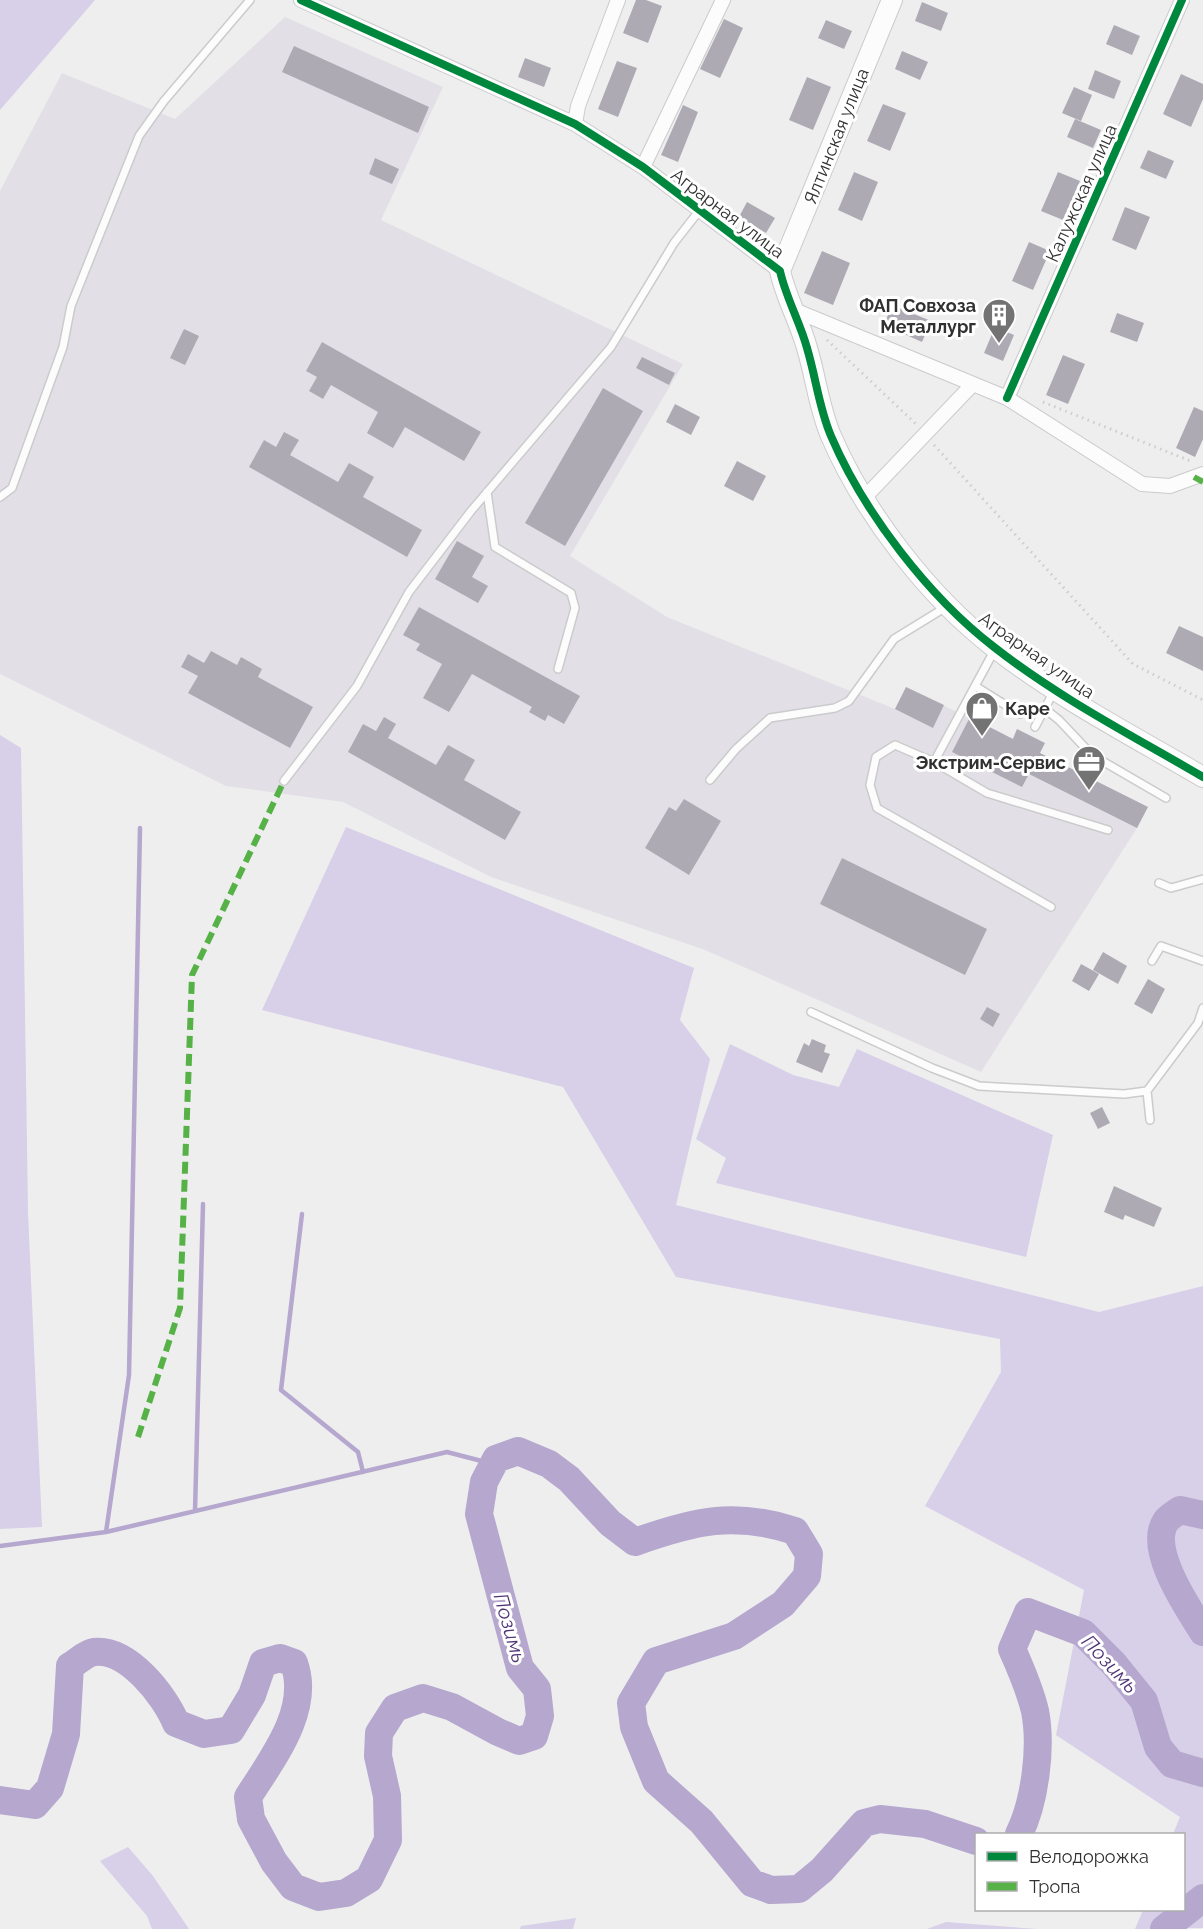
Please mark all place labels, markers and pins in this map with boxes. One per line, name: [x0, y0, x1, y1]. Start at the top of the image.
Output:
place label: ФАП Совхоза Металлург: [859, 295, 976, 337]
building icon: ФАП Совхоза Металлург: [981, 297, 1017, 344]
shop icon: Каре: [964, 690, 1000, 737]
place label: Каре: [1005, 698, 1050, 719]
office icon: Экстрим-Сервис: [1071, 744, 1107, 791]
place label: Экстрим-Сервис: [915, 752, 1066, 773]

